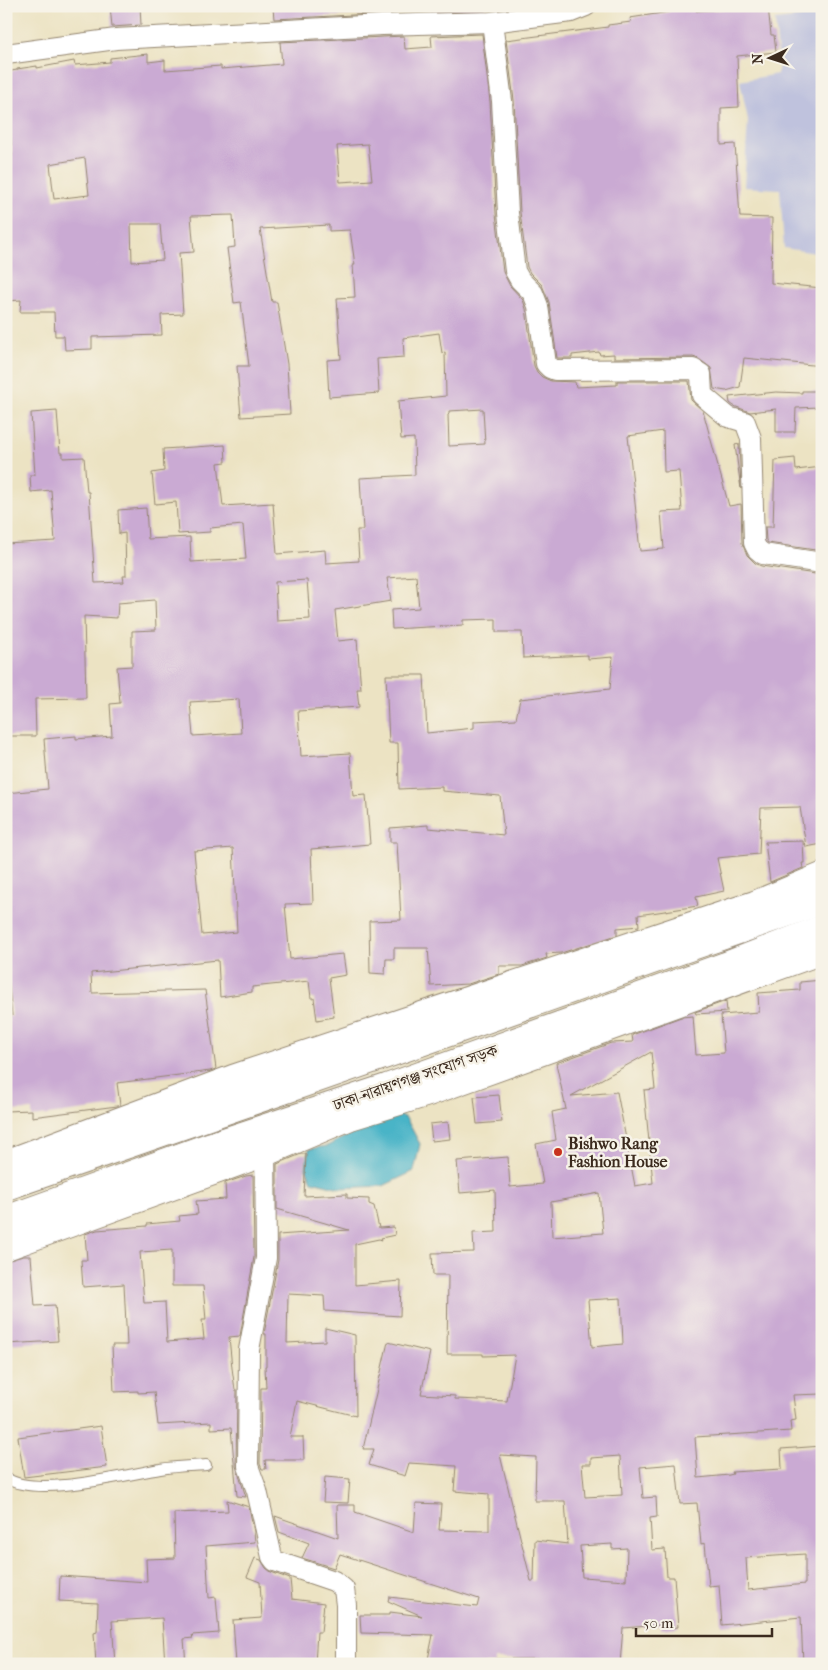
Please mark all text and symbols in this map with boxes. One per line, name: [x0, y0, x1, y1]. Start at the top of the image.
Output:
north arrow: [746, 32, 796, 82]
text: N: [749, 53, 766, 65]
street label: ঢাকা-নারায়ণগঞ্জ সংযোগ সড়ক: [330, 1040, 501, 1115]
place label: Bishwo Rang Fashion House: [567, 1134, 667, 1171]
marker: Bishwo Rang Fashion House: [552, 1146, 564, 1158]
scale bar: [636, 1605, 772, 1637]
text: 50 m: [643, 1614, 674, 1632]

